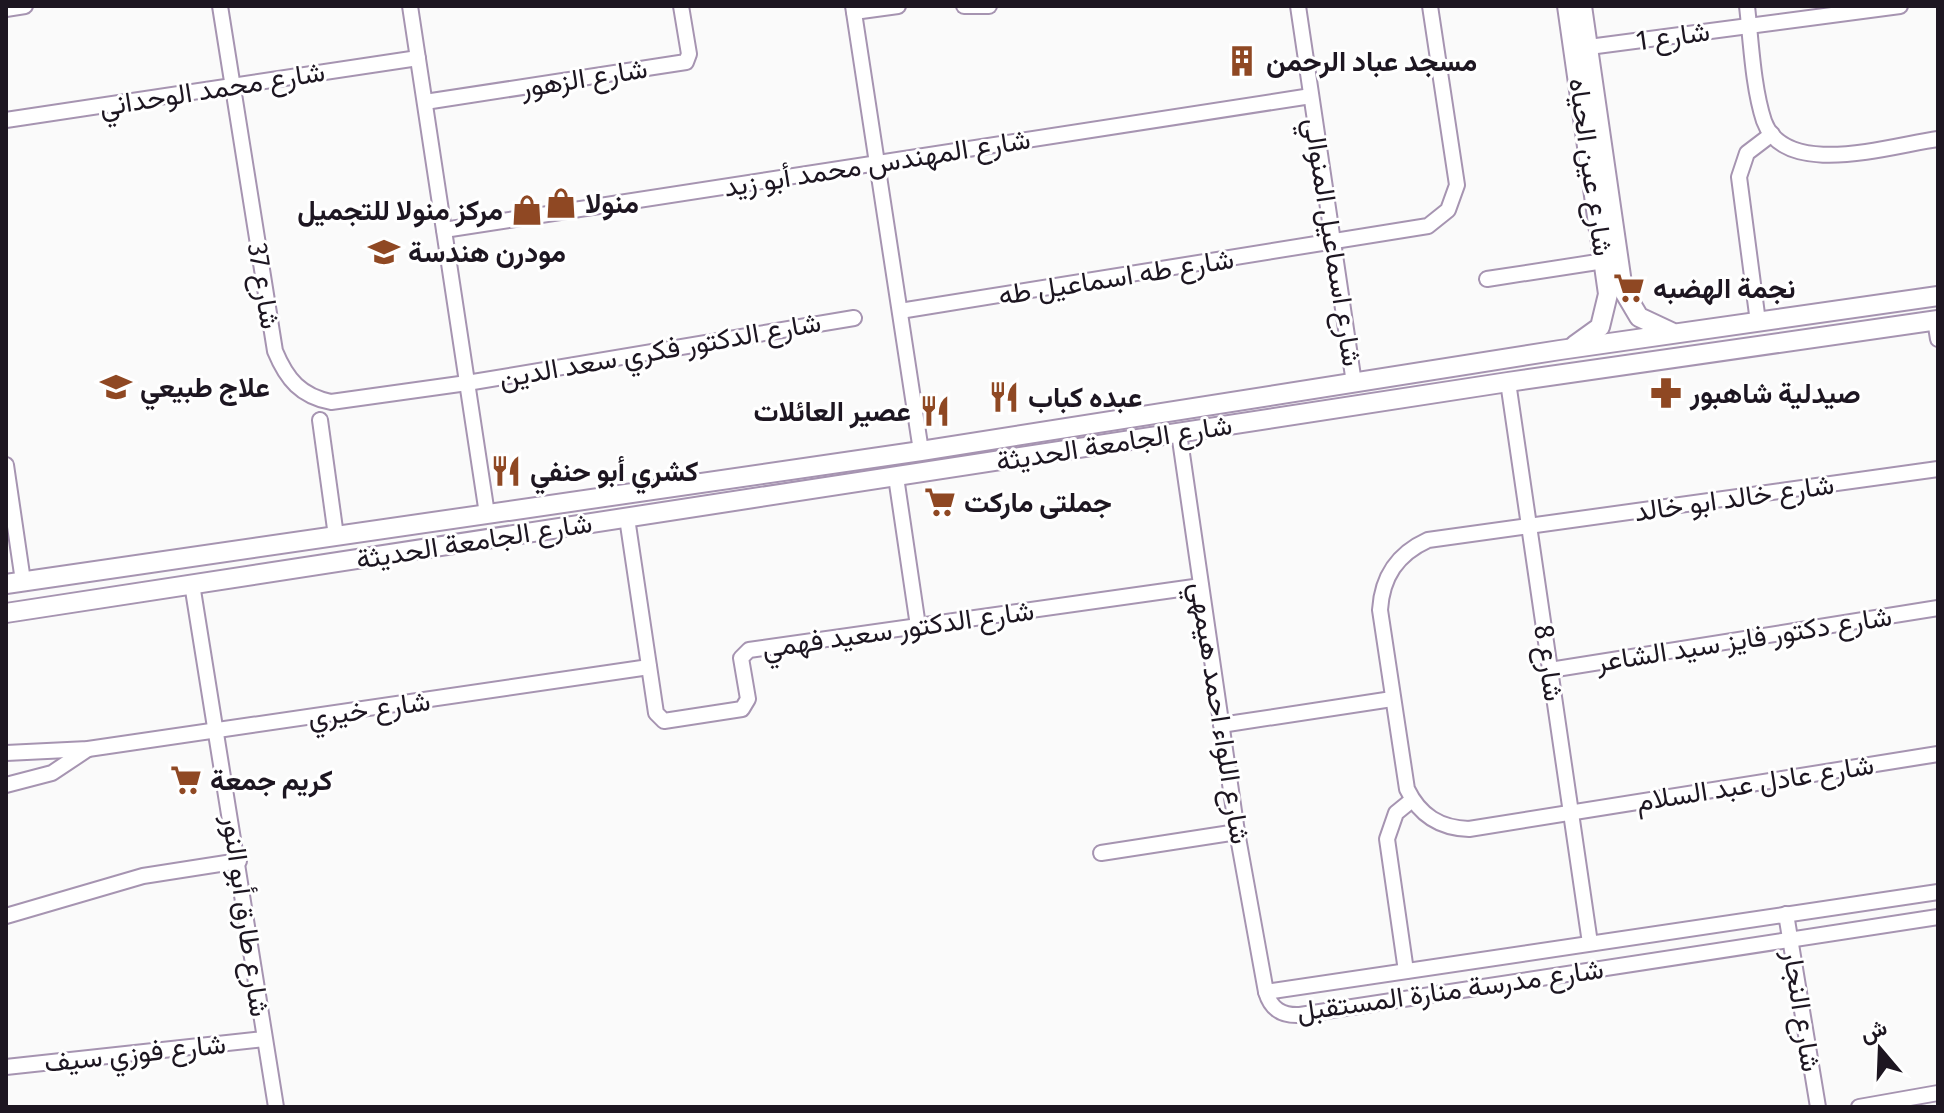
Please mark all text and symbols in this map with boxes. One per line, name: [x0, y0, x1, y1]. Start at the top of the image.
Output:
street label: شارع 1: [1634, 15, 1712, 59]
building icon: مسجد عباد الرحمن: [1225, 44, 1259, 78]
place label: مسجد عباد الرحمن: [1266, 45, 1477, 79]
street label: شارع الزهور: [517, 52, 650, 106]
street label: شارع محمد الوحداني: [97, 55, 328, 129]
street label: شارع عين الحياه: [1560, 76, 1620, 258]
street label: شارع اسماعيل المنوالي: [1291, 115, 1369, 370]
street label: شارع المهندس محمد أبو زيد: [721, 122, 1033, 206]
shop icon: منولا: [544, 186, 578, 220]
place label: منولا: [585, 187, 639, 221]
shop icon: مركز منولا للتجميل: [510, 193, 544, 227]
place label: مركز منولا للتجميل: [297, 194, 503, 228]
school or university icon: مودرن هندسة: [367, 235, 401, 269]
place label: مودرن هندسة: [408, 236, 566, 270]
street label: شارع 37: [239, 241, 287, 332]
street label: شارع طه اسماعيل طه: [996, 242, 1236, 314]
supermarket icon: نجمة الهضبه: [1612, 271, 1646, 305]
place label: نجمة الهضبه: [1653, 272, 1795, 306]
street label: شارع الدكتور فكري سعد الدين: [496, 305, 825, 400]
school or university icon: علاج طبيعي: [99, 370, 133, 404]
place label: علاج طبيعي: [140, 371, 270, 411]
pharmacy icon: صيدلية شاهبور: [1649, 376, 1683, 410]
place label: صيدلية شاهبور: [1689, 377, 1861, 411]
restaurant icon: عبده كباب: [987, 380, 1021, 414]
place label: عبده كباب: [1028, 381, 1142, 414]
restaurant icon: عصير العائلات: [918, 394, 952, 428]
place label: عصير العائلات: [754, 395, 911, 429]
street label: شارع الجامعة الحديثة: [994, 408, 1235, 480]
restaurant icon: كشري أبو حنفي: [489, 454, 523, 488]
place label: كشري أبو حنفي: [530, 455, 699, 495]
street label: شارع خالد ابو خالد: [1632, 468, 1836, 530]
supermarket icon: جملتى ماركت: [923, 485, 957, 519]
place label: جملتى ماركت: [964, 486, 1112, 520]
street label: شارع الجامعة الحديثة: [354, 506, 595, 578]
street label: شارع اللواء احمد هيمهي: [1177, 580, 1257, 847]
street label: شارع الدكتور سعيد فهمي: [760, 594, 1037, 670]
street label: شارع دكتور فايز سيد الشاعر: [1593, 599, 1895, 681]
street label: شارع 8: [1525, 623, 1571, 704]
street label: شارع خيري: [306, 684, 433, 740]
street label: شارع عادل عبد السلام: [1634, 748, 1877, 820]
supermarket icon: كريم جمعة: [169, 763, 203, 797]
place label: كريم جمعة: [210, 764, 333, 799]
street label: شارع طارق أبو النور: [213, 812, 276, 1019]
street label: شارع النجار: [1774, 947, 1828, 1075]
street label: شارع مدرسة منارة المستقبل: [1295, 952, 1606, 1030]
north arrow: [1840, 1009, 1920, 1089]
text: ش: [1857, 1013, 1891, 1048]
street label: شارع فوزي سيف: [43, 1027, 228, 1085]

